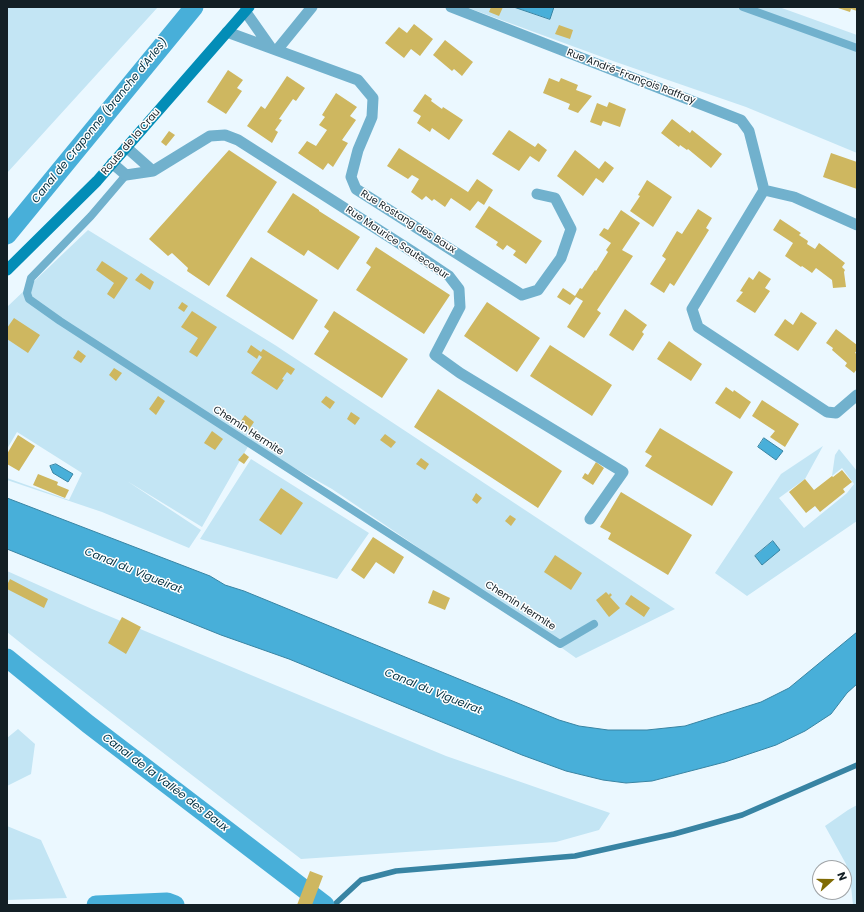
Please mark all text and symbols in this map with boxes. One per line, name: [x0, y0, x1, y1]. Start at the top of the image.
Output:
water label: Canal de Craponne (branche d'Arles): [29, 36, 171, 206]
street label: Rue André-François Raffray: [565, 47, 697, 107]
street label: Route de la Crau: [99, 107, 163, 177]
street label: Rue Rostang des Baux: [358, 188, 458, 256]
street label: Rue Maurice Sautecoeur: [343, 204, 451, 282]
street label: Chemin Hermite: [211, 404, 285, 458]
water label: Canal du Vigueirat: [82, 545, 184, 597]
street label: Chemin Hermite: [483, 579, 557, 633]
water label: Canal du Vigueirat: [382, 666, 484, 718]
water label: Canal de la Vallée des Baux: [99, 731, 231, 835]
north arrow: [812, 860, 852, 900]
text: N: [833, 869, 851, 883]

